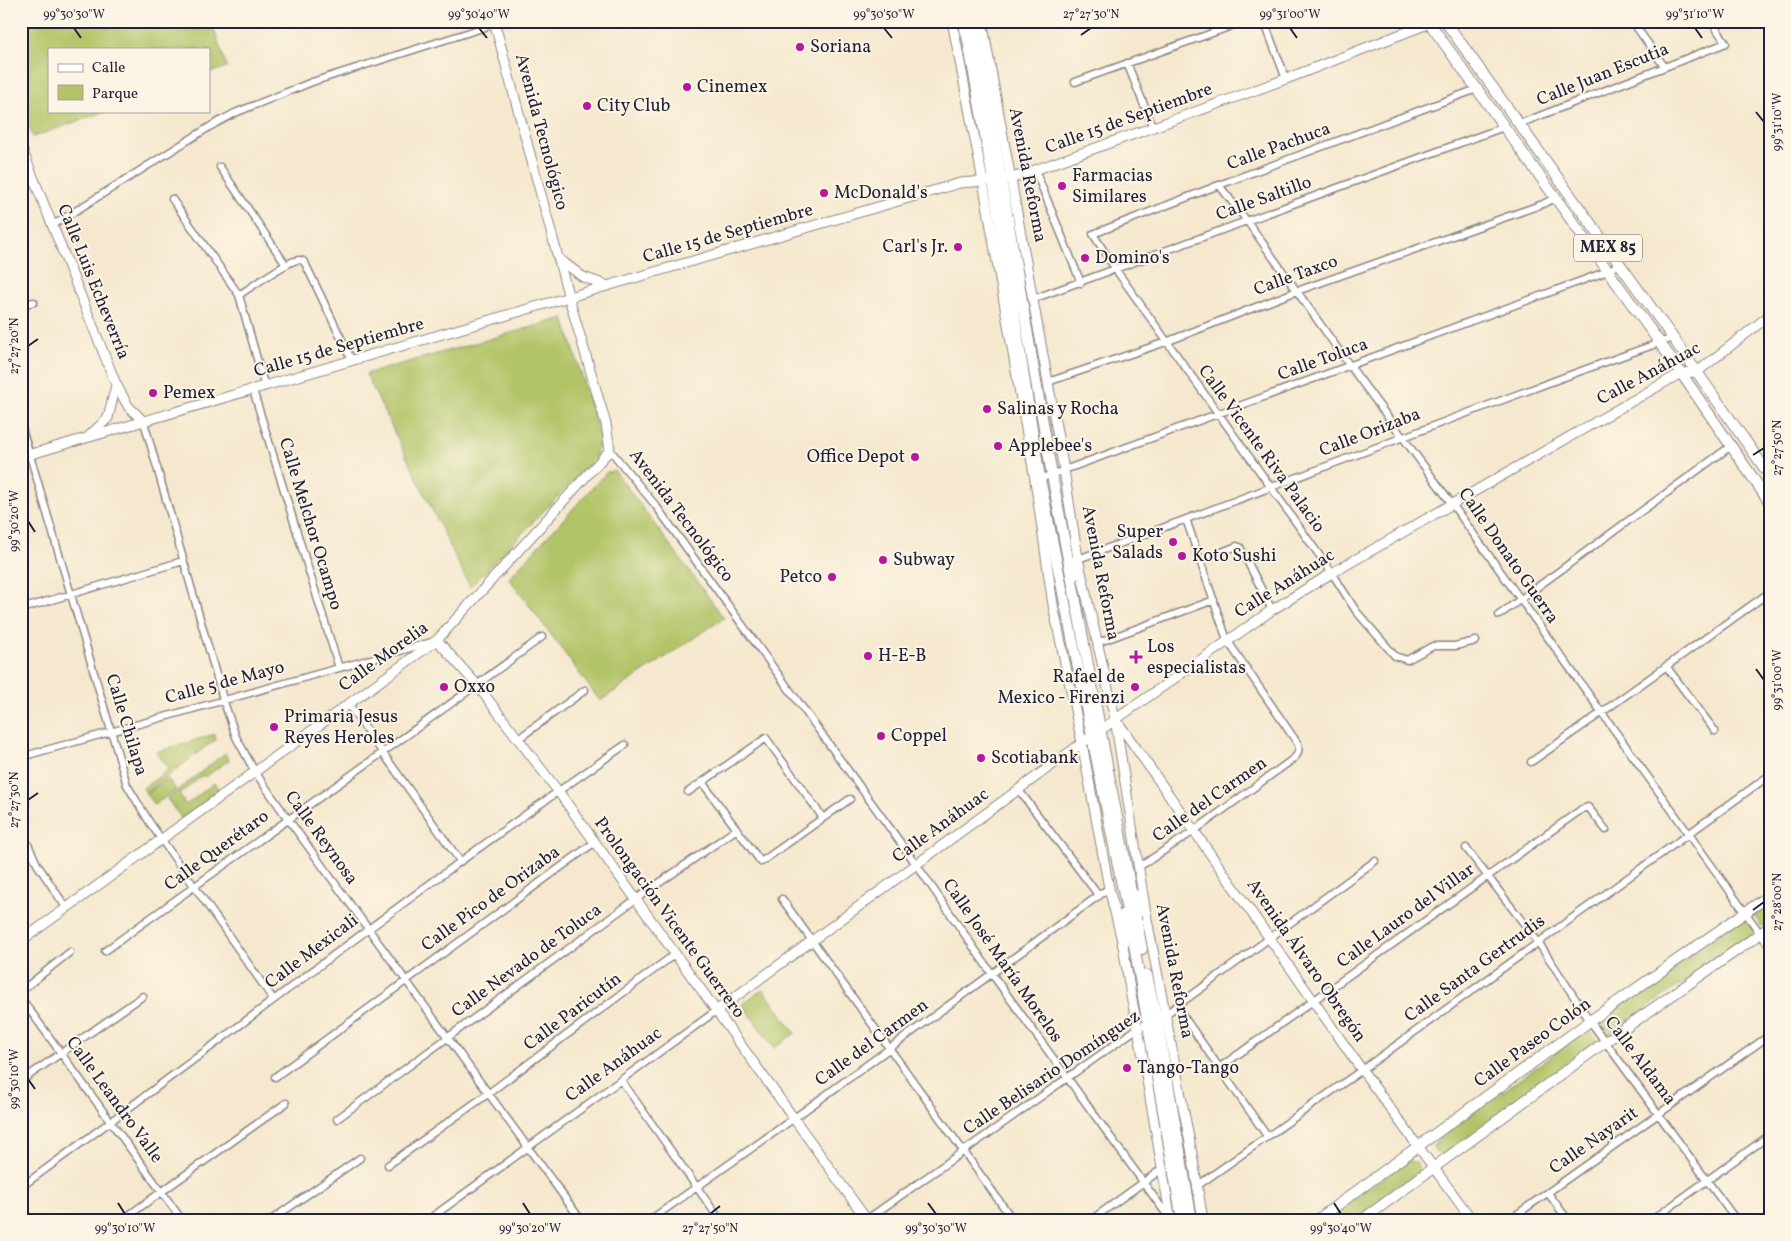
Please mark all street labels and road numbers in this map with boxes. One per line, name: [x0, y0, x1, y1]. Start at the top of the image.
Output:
street label: Calle Juan Escutia: [1533, 37, 1673, 113]
street label: Avenida Tecnológico: [508, 51, 574, 213]
street label: Calle 15 de Septiembre: [1042, 77, 1216, 161]
street label: Avenida Reforma: [1002, 105, 1052, 245]
street label: Calle Pachuca: [1224, 117, 1334, 177]
street label: Calle Saltillo: [1213, 170, 1315, 228]
street label: Calle 15 de Septiembre: [640, 198, 816, 270]
street label: Calle Luis Echeverría: [50, 201, 136, 363]
road number: MEX 85: [1574, 234, 1642, 262]
street label: Calle Taxco: [1250, 249, 1342, 303]
street label: Calle 15 de Septiembre: [251, 312, 427, 384]
street label: Calle Toluca: [1274, 332, 1372, 388]
street label: Calle Anáhuac: [1593, 336, 1705, 412]
street label: Calle Vicente Riva Palacio: [1191, 360, 1331, 538]
street label: Calle Orizaba: [1316, 402, 1424, 464]
street label: Calle Melchor Ocampo: [272, 435, 348, 613]
street label: Avenida Tecnológico: [623, 444, 739, 588]
street label: Calle Donato Guerra: [1452, 483, 1564, 629]
street label: Avenida Reforma: [1075, 503, 1125, 643]
street label: Calle Anáhuac: [1230, 543, 1340, 625]
street label: Calle Morelia: [334, 616, 434, 698]
street label: Calle 5 de Mayo: [163, 655, 287, 711]
street label: Calle Chilapa: [99, 671, 153, 779]
street label: Calle del Carmen: [1148, 751, 1273, 849]
street label: Calle Anáhuac: [888, 782, 994, 870]
street label: Calle Reynosa: [278, 786, 364, 890]
street label: Calle Querétaro: [160, 804, 274, 898]
street label: Prolongación Vicente Guerrero: [587, 812, 751, 1024]
street label: Calle Pico de Orizaba: [417, 840, 565, 958]
street label: Calle Lauro del Villar: [1332, 857, 1480, 975]
street label: Calle José María Morelos: [936, 874, 1068, 1048]
street label: Avenida Álvaro Obregón: [1240, 874, 1372, 1048]
street label: Calle Nevado de Toluca: [447, 898, 607, 1024]
street label: Avenida Reforma: [1149, 901, 1199, 1041]
street label: Calle Mexicali: [260, 909, 364, 995]
street label: Calle Santa Gertrudis: [1399, 909, 1551, 1029]
street label: Calle Paricutín: [519, 967, 627, 1057]
street label: Calle Paseo Colón: [1469, 992, 1597, 1094]
street label: Calle del Carmen: [810, 993, 934, 1093]
street label: Calle Belisario Domínguez: [959, 1004, 1145, 1142]
street label: Calle Aldama: [1598, 1011, 1682, 1111]
street label: Calle Anáhuac: [561, 1021, 667, 1109]
street label: Calle Leandro Valle: [59, 1031, 169, 1169]
street label: Calle Nayarit: [1544, 1101, 1644, 1181]

